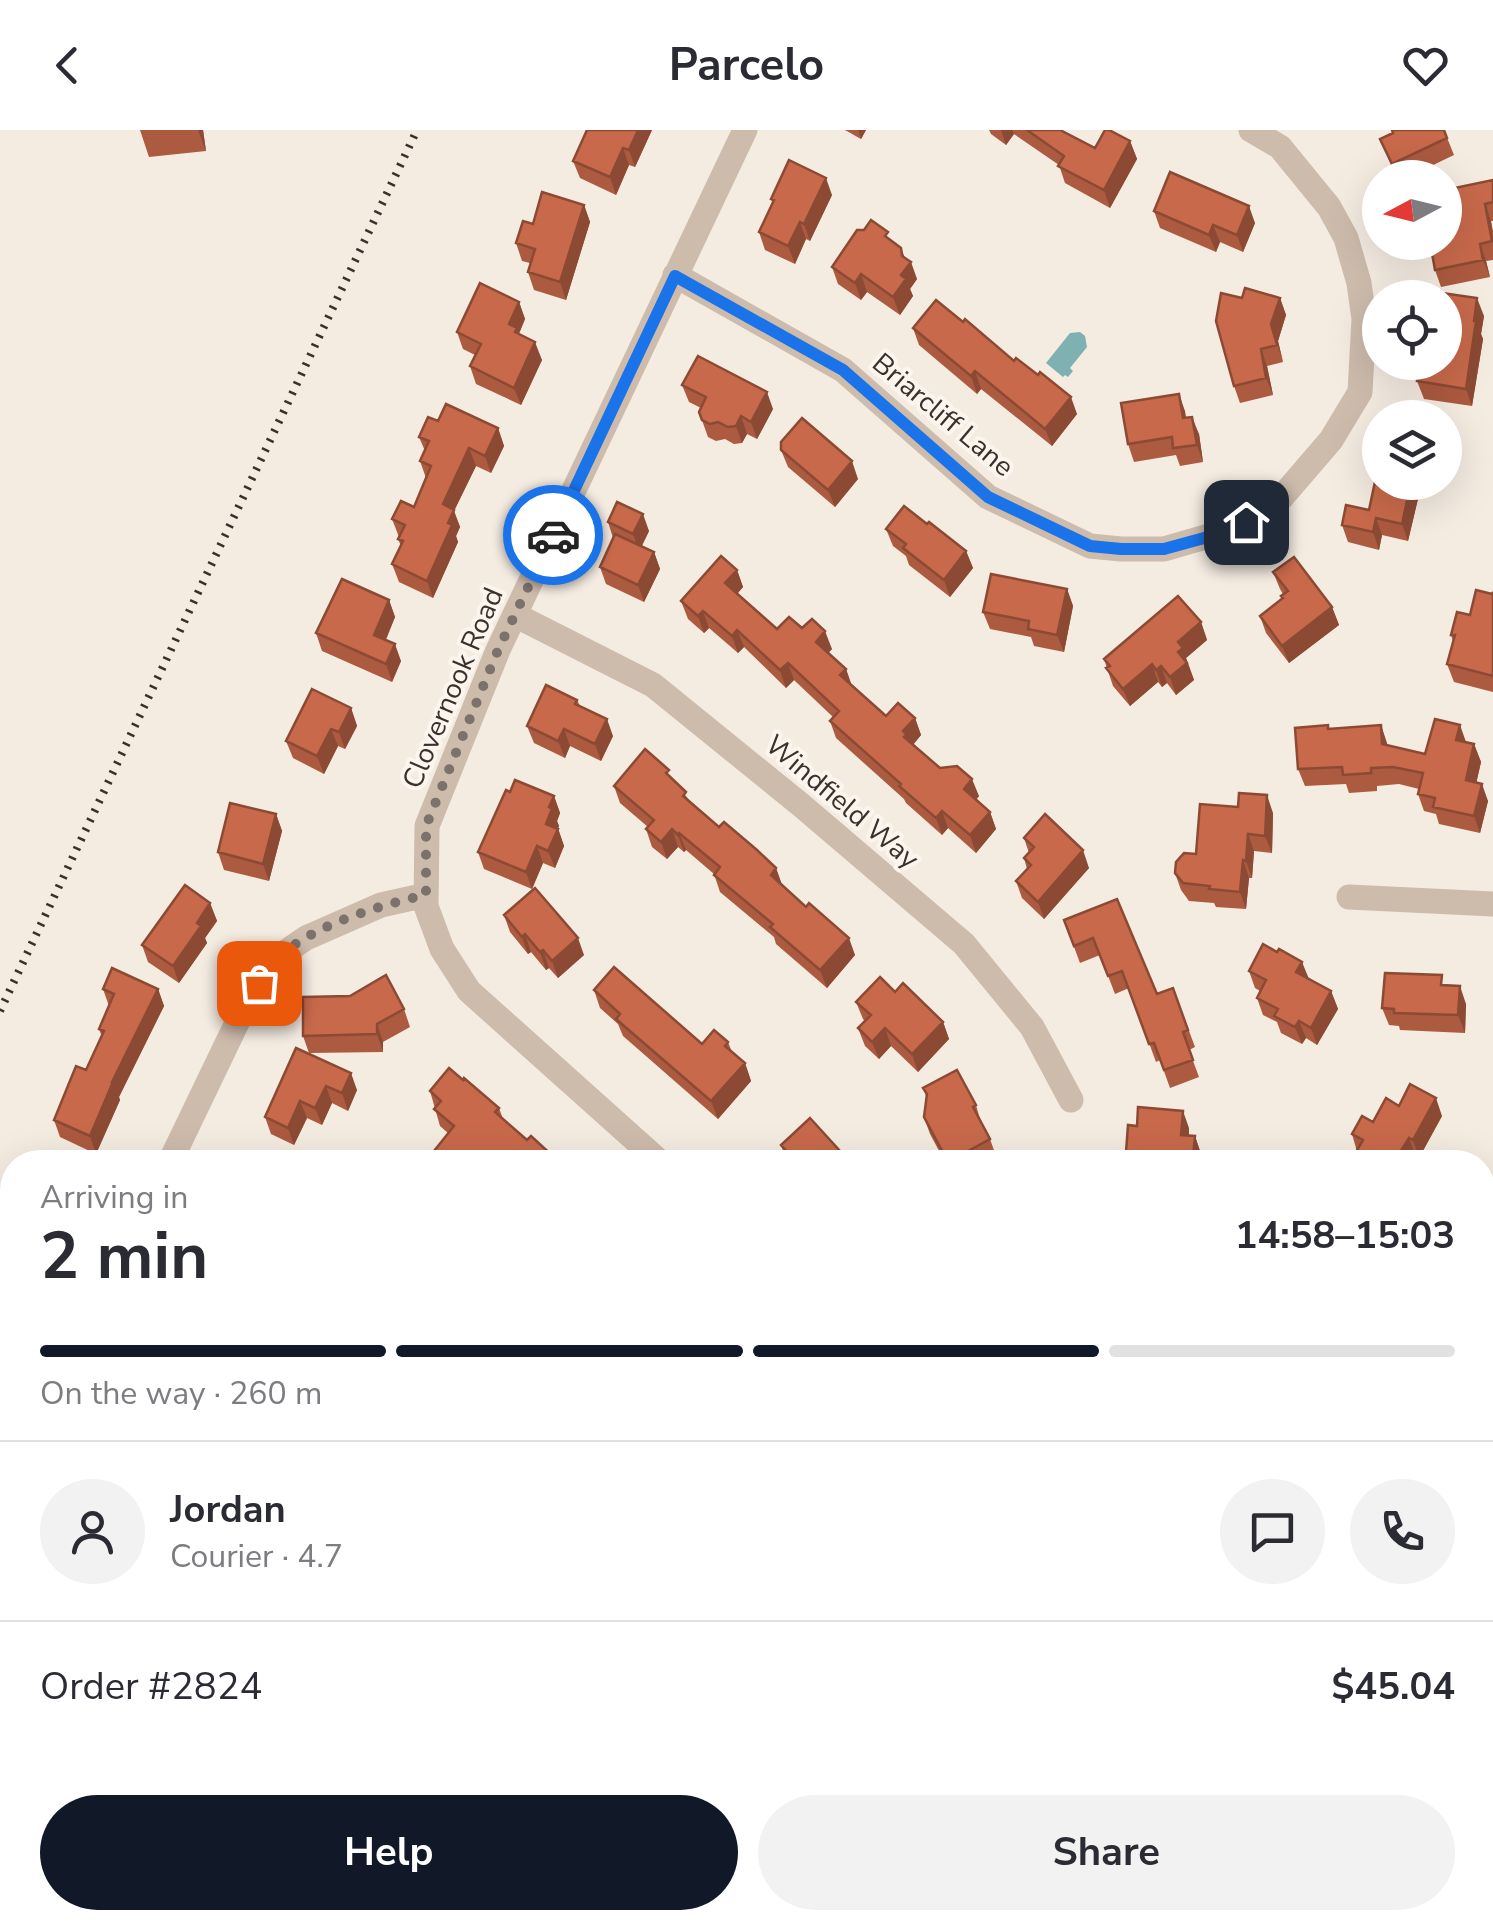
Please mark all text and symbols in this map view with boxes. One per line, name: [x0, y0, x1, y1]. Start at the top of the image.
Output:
text: Parcelo: [669, 35, 824, 96]
icon: back: [40, 38, 95, 93]
icon: heart: [1398, 38, 1453, 93]
north arrow: [1362, 160, 1462, 260]
map controls: [1362, 160, 1462, 500]
button: locate: [1362, 280, 1462, 380]
street label: Briarcliff Lane: [864, 344, 1022, 486]
button: layers: [1362, 400, 1462, 500]
pin: [1204, 480, 1289, 565]
courier: [503, 485, 603, 585]
icon: home: [1219, 495, 1274, 550]
icon: car: [526, 508, 581, 563]
street label: Clovernook Road: [394, 582, 512, 794]
street label: Windfield Way: [757, 726, 927, 878]
pin: [217, 941, 302, 1026]
icon: bag: [232, 956, 287, 1011]
text: Arriving in: [40, 1176, 188, 1219]
text: 14:58–15:03: [1235, 1210, 1455, 1261]
text: 2 min: [40, 1212, 208, 1301]
text: On the way · 260 m: [40, 1372, 322, 1415]
button: person: [40, 1479, 145, 1584]
button: chat: [1220, 1479, 1325, 1584]
button: phone: [1350, 1479, 1455, 1584]
text: Jordan: [170, 1484, 286, 1535]
text: Courier · 4.7: [170, 1535, 343, 1578]
text: Order #2824: [40, 1661, 262, 1712]
text: $45.04: [1332, 1661, 1455, 1712]
button: Help: [40, 1795, 738, 1910]
button: Share: [758, 1795, 1455, 1910]

